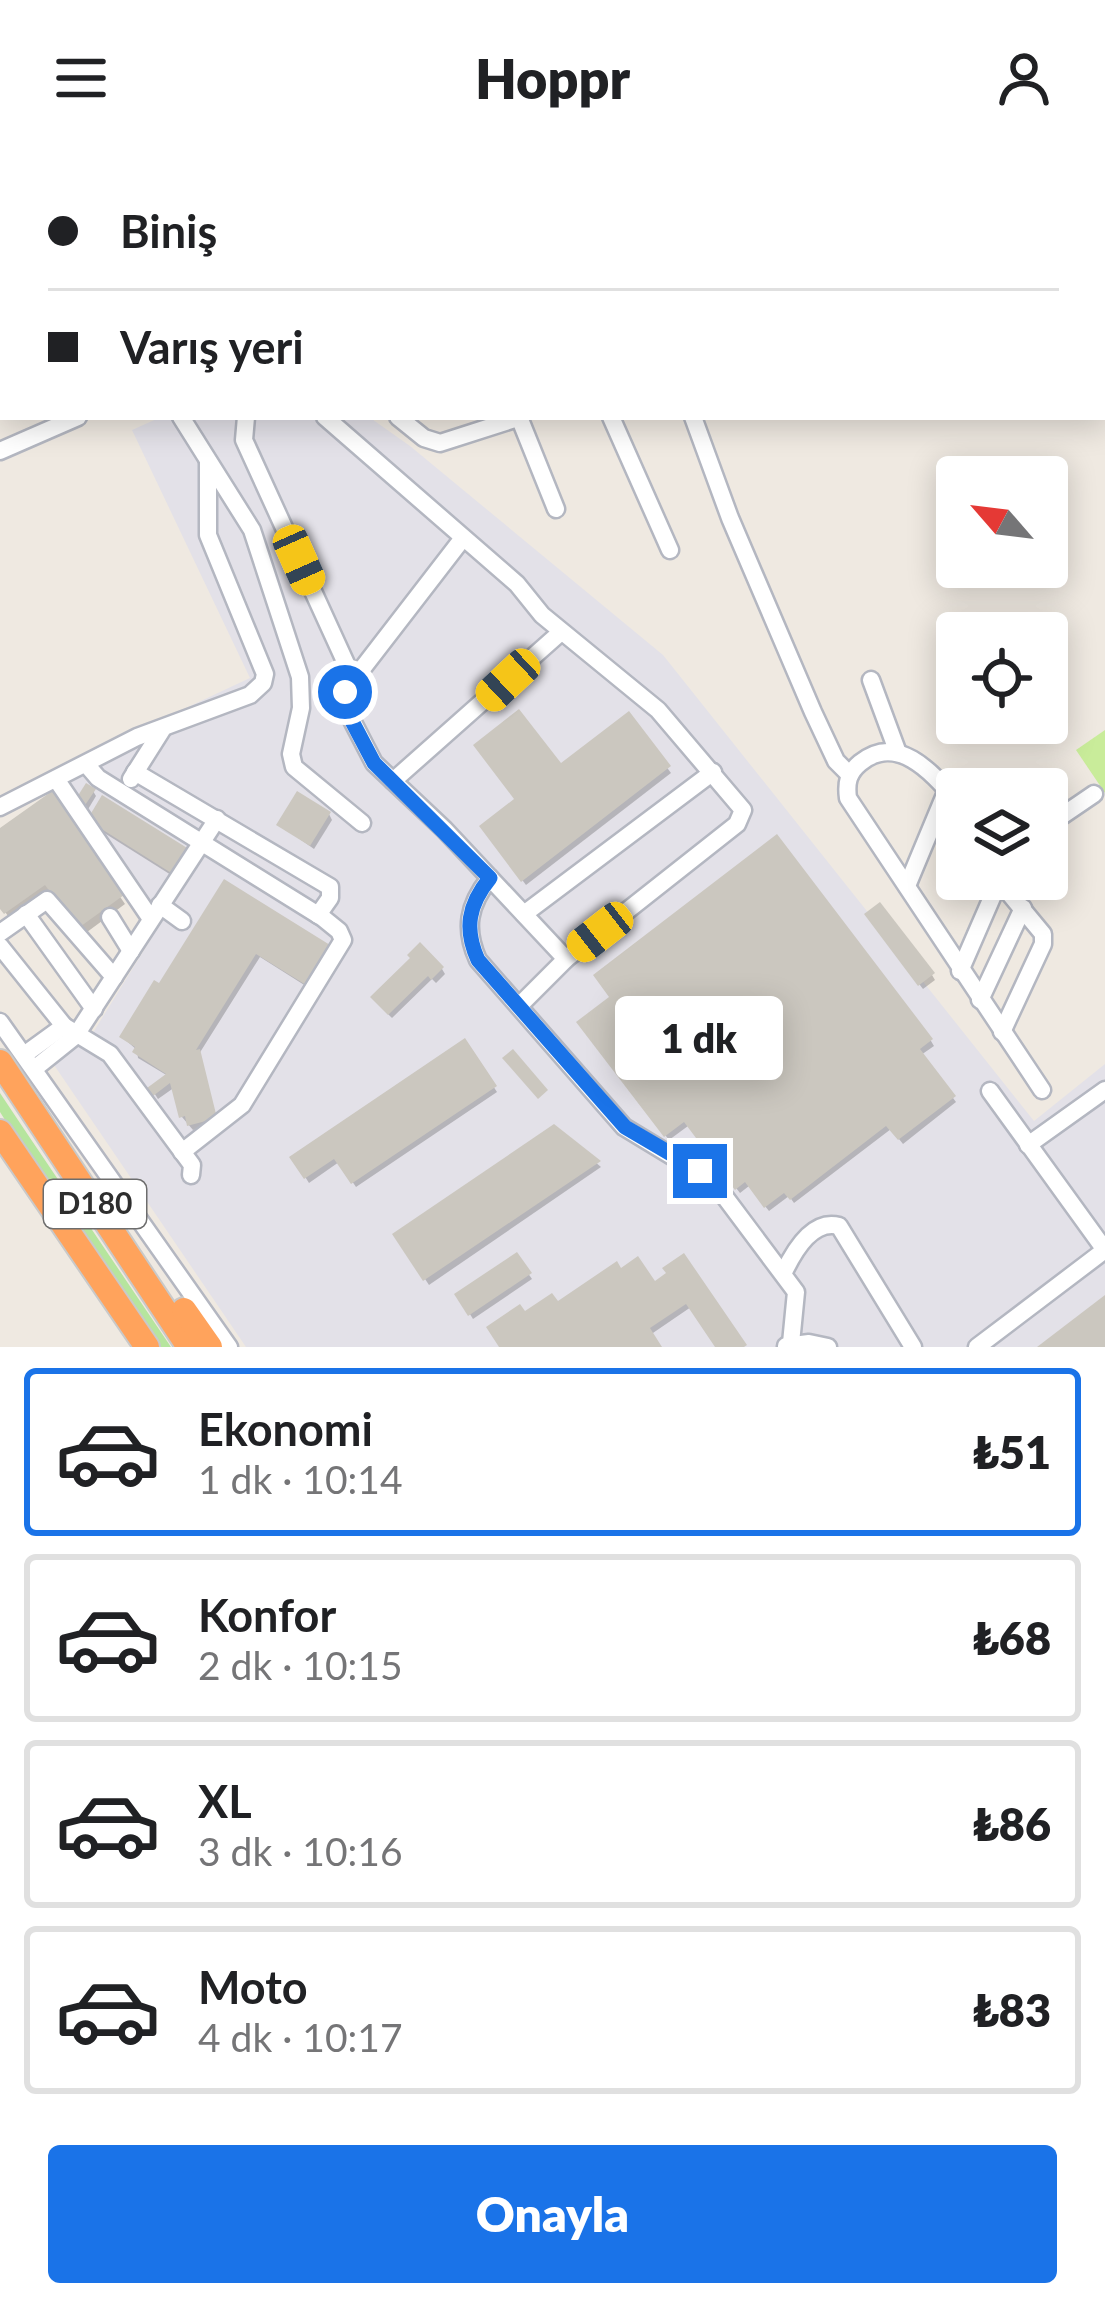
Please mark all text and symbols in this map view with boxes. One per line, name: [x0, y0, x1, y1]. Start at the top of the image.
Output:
icon: menu: [48, 45, 114, 111]
icon: person: [991, 45, 1057, 111]
text: Hoppr: [475, 46, 630, 111]
text: Biniş: [120, 204, 217, 258]
text: Varış yeri: [120, 320, 304, 374]
north arrow: [936, 456, 1068, 588]
map controls: [936, 456, 1068, 900]
car: [268, 520, 330, 600]
button: locate: [936, 612, 1068, 744]
car: [469, 642, 547, 718]
route start: [318, 665, 372, 719]
button: layers: [936, 768, 1068, 900]
car: [561, 896, 639, 968]
callout: 1 dk: [616, 997, 784, 1081]
text: 1 dk: [661, 1015, 737, 1061]
route end: [673, 1144, 727, 1198]
road number: D180: [44, 1180, 146, 1228]
icon: car: [54, 1398, 162, 1506]
text: Ekonomi: [198, 1402, 373, 1456]
text: ₺51: [973, 1425, 1051, 1479]
text: 1 dk · 10:14: [198, 1456, 403, 1502]
icon: car: [54, 1584, 162, 1692]
text: Konfor: [198, 1588, 336, 1642]
text: ₺68: [973, 1611, 1051, 1665]
text: 2 dk · 10:15: [198, 1642, 403, 1688]
icon: car: [54, 1770, 162, 1878]
text: XL: [198, 1774, 252, 1828]
text: ₺86: [973, 1797, 1051, 1851]
text: 3 dk · 10:16: [198, 1828, 403, 1874]
icon: car: [54, 1956, 162, 2064]
text: Moto: [198, 1960, 308, 2014]
text: ₺83: [973, 1983, 1051, 2037]
text: 4 dk · 10:17: [198, 2014, 403, 2060]
button: Onayla: [48, 2145, 1057, 2283]

